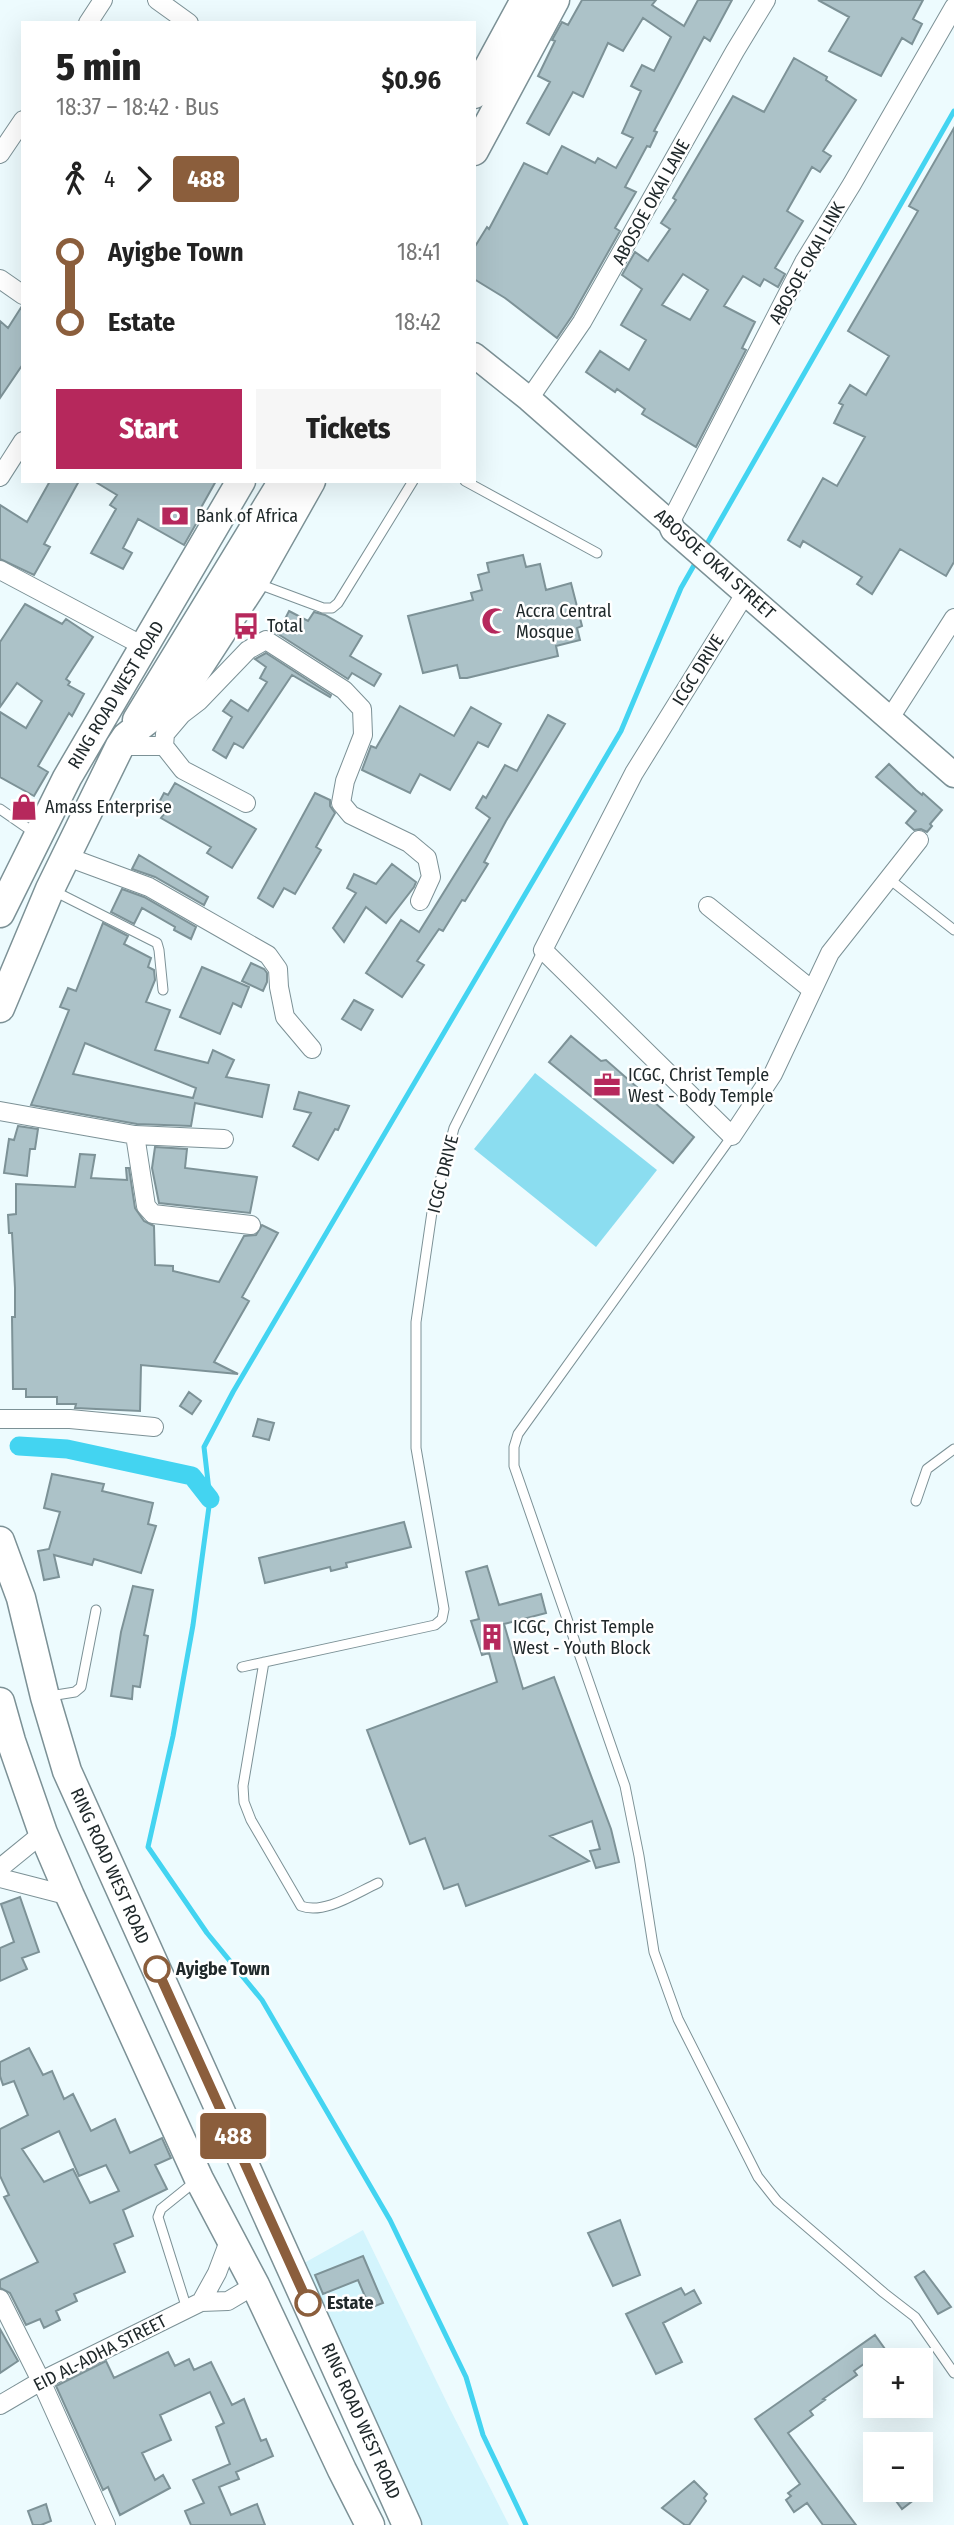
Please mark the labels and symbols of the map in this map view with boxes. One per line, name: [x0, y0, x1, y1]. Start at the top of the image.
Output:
street label: ABOSOE OKAI LANE: [608, 136, 694, 268]
street label: ABOSOE OKAI LINK: [764, 198, 850, 328]
bank icon: Bank of Africa: [160, 501, 190, 531]
street label: ABOSOE OKAI STREET: [650, 504, 780, 624]
place label: Bank of Africa: [196, 505, 298, 527]
place label: Accra Central Mosque: [516, 600, 612, 643]
mosque icon: Accra Central Mosque: [480, 606, 510, 636]
bus stop icon: Total: [231, 611, 261, 641]
place label: Total: [267, 615, 303, 637]
street label: RING ROAD WEST ROAD: [63, 617, 169, 773]
street label: ICGC DRIVE: [668, 630, 728, 710]
shop icon: Amass Enterprise: [9, 792, 39, 822]
place label: Amass Enterprise: [45, 796, 172, 818]
place label: ICGC, Christ Temple West - Body Temple: [628, 1064, 773, 1107]
office icon: ICGC, Christ Temple West - Body Temple: [592, 1070, 622, 1100]
street label: ICGC DRIVE: [423, 1133, 463, 1215]
place label: ICGC, Christ Temple West - Youth Block: [513, 1616, 654, 1659]
building icon: ICGC, Christ Temple West - Youth Block: [477, 1622, 507, 1652]
street label: RING ROAD WEST ROAD: [66, 1785, 154, 1947]
marker: Ayigbe Town: [144, 1956, 170, 1982]
place label: Ayigbe Town: [175, 1958, 270, 1980]
line badge: 488: [193, 2113, 273, 2159]
marker: Estate: [295, 2290, 321, 2316]
place label: Estate: [327, 2292, 374, 2314]
street label: EID AL-ADHA STREET: [30, 2310, 171, 2396]
street label: RING ROAD WEST ROAD: [317, 2340, 405, 2502]

